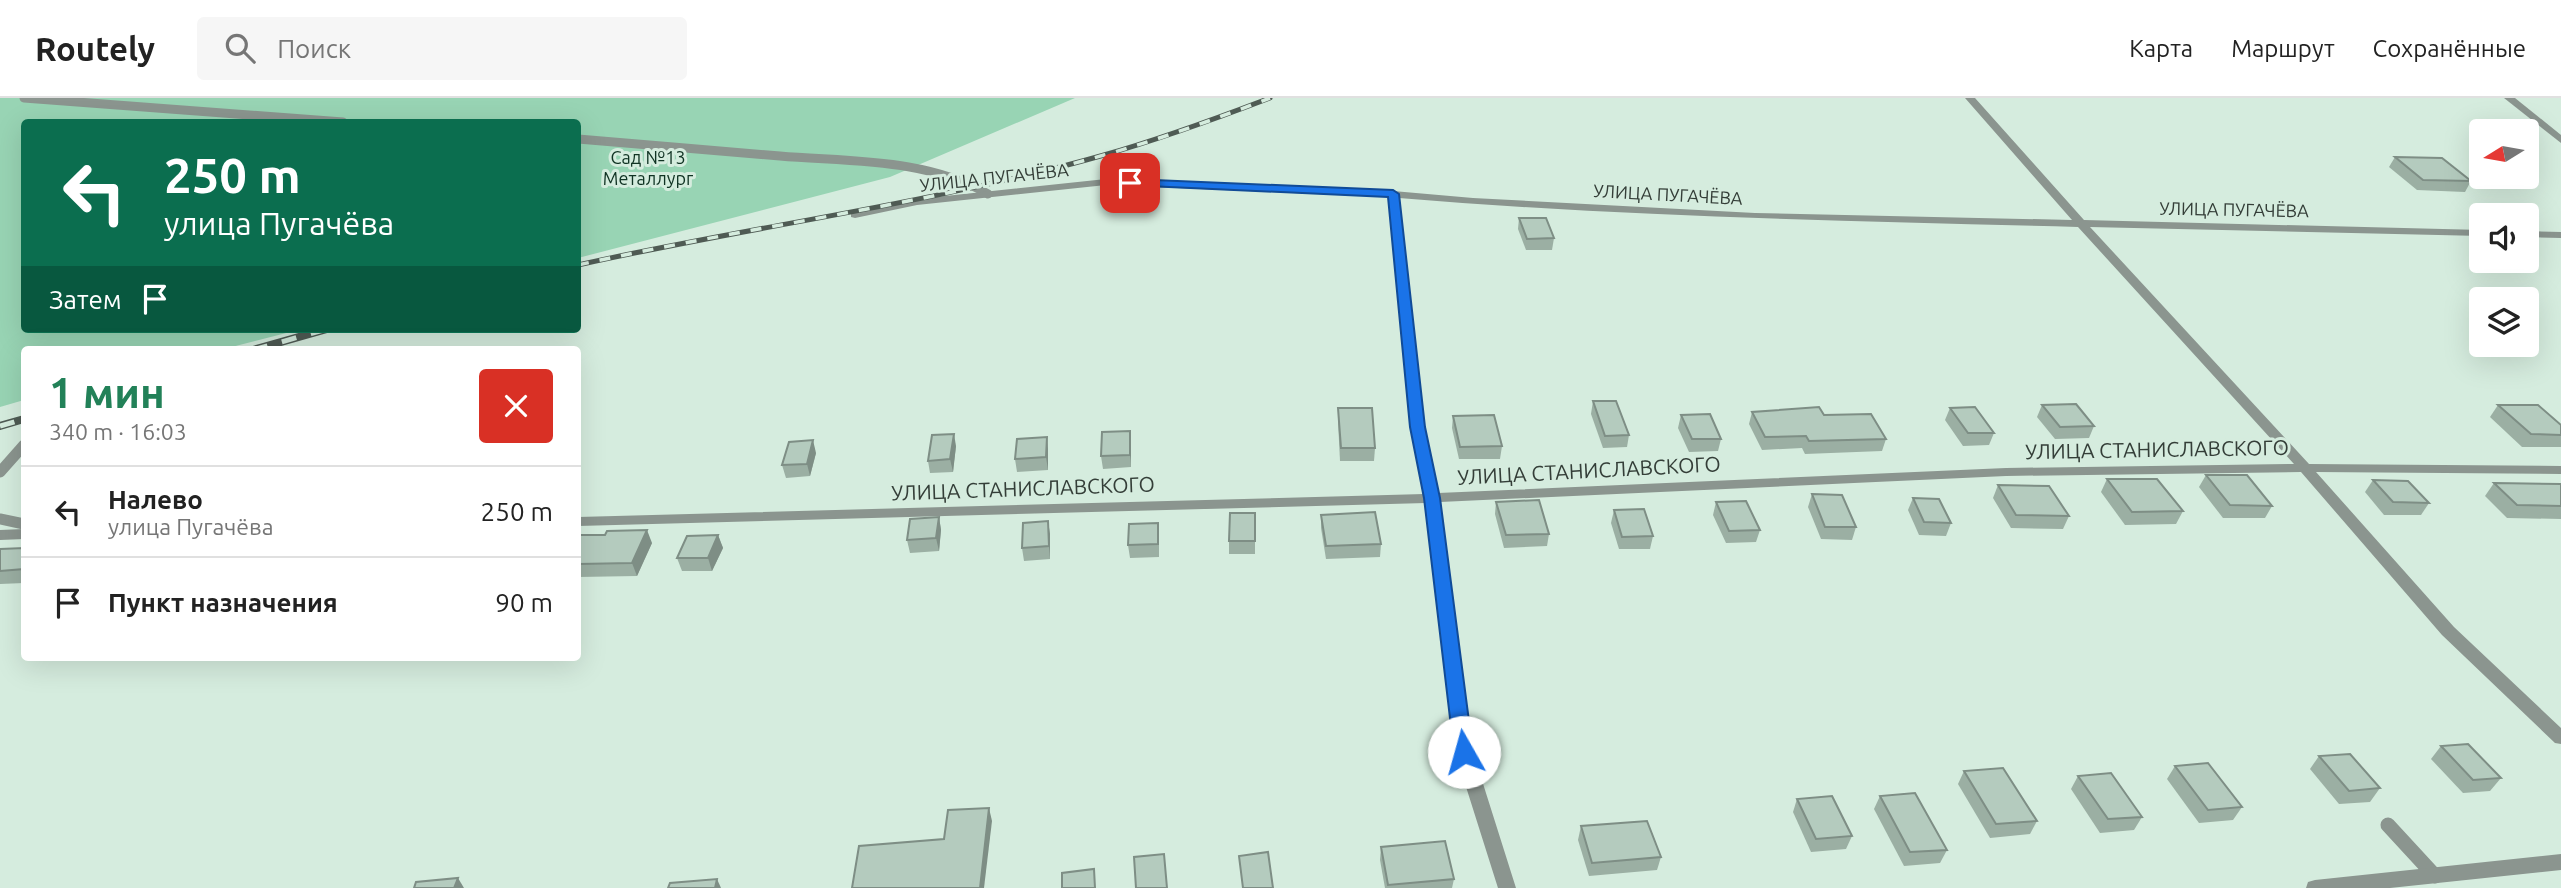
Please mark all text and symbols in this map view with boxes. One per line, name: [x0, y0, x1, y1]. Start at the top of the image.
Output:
search box: [197, 17, 687, 80]
icon: search: [221, 29, 259, 67]
text: Routely: [35, 30, 155, 67]
text: Поиск: [277, 34, 351, 63]
text: Карта: [2129, 35, 2193, 62]
text: Маршрут: [2231, 35, 2335, 62]
text: Сохранённые: [2373, 35, 2526, 62]
north arrow: [2469, 119, 2539, 189]
map controls: [2469, 119, 2539, 357]
icon: left: [49, 147, 140, 238]
text: 250 m: [164, 147, 301, 202]
park label: Сад №13 Металлург: [603, 147, 693, 188]
pin: [1100, 153, 1160, 213]
street label: УЛИЦА ПУГАЧЁВА: [919, 159, 1070, 195]
icon: arrive: [1111, 164, 1149, 202]
street label: УЛИЦА ПУГАЧЁВА: [1593, 180, 1743, 208]
street label: УЛИЦА ПУГАЧЁВА: [2159, 198, 2309, 220]
button: sound: [2469, 203, 2539, 273]
text: улица Пугачёва: [164, 205, 394, 241]
icon: arrive: [136, 280, 174, 318]
text: Затем: [49, 285, 122, 314]
button: layers: [2469, 287, 2539, 357]
text: 1 мин: [49, 369, 165, 416]
button: close: [479, 369, 553, 443]
text: 340 m · 16:03: [49, 419, 187, 444]
street label: УЛИЦА СТАНИСЛАВСКОГО: [2025, 435, 2289, 463]
street label: УЛИЦА СТАНИСЛАВСКОГО: [1457, 451, 1721, 489]
street label: УЛИЦА СТАНИСЛАВСКОГО: [891, 471, 1155, 505]
text: Налево: [108, 485, 203, 514]
icon: left: [49, 493, 87, 531]
text: 250 m: [481, 497, 553, 526]
text: улица Пугачёва: [108, 514, 274, 539]
icon: arrive: [49, 584, 87, 622]
text: Пункт назначения: [108, 588, 338, 617]
text: 90 m: [495, 588, 553, 617]
position arrow: [1427, 715, 1501, 789]

